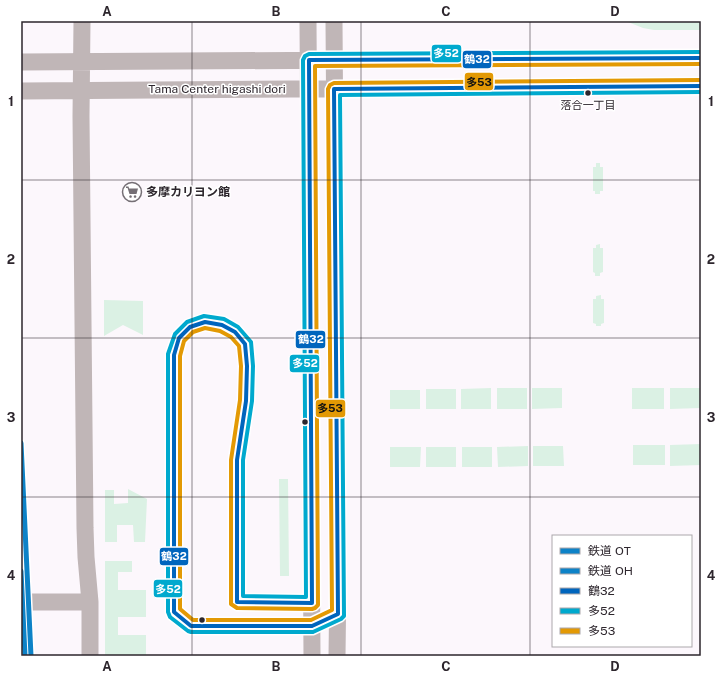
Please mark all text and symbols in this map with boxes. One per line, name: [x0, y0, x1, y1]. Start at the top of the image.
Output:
text: A: [102, 4, 112, 19]
text: B: [272, 4, 281, 19]
text: C: [441, 4, 451, 19]
text: D: [610, 4, 620, 19]
line badge: 多52: [431, 44, 462, 63]
text: 多52: [433, 47, 459, 59]
line badge: 鶴32: [462, 50, 492, 69]
text: 鶴32: [463, 53, 490, 65]
line badge: 多53: [464, 72, 494, 91]
text: 多53: [466, 76, 492, 88]
street label: Tama Center higashi dori: [148, 82, 286, 96]
marker: 落合一丁目: [583, 88, 593, 98]
text: 1: [8, 94, 14, 109]
text: 1: [708, 94, 714, 109]
place label: 落合一丁目: [561, 99, 616, 111]
supermarket icon: 多摩カリヨン館: [121, 181, 143, 203]
place label: 多摩カリヨン館: [146, 185, 230, 199]
text: 2: [7, 252, 15, 267]
text: 2: [707, 252, 715, 267]
line badge: 鶴32: [295, 330, 326, 349]
text: 鶴32: [297, 333, 324, 345]
line badge: 多52: [289, 354, 320, 373]
text: 多52: [292, 357, 318, 369]
line badge: 多53: [315, 399, 346, 418]
text: 多53: [317, 402, 343, 414]
text: 3: [7, 410, 16, 425]
text: 3: [707, 410, 716, 425]
unlabelled marker: [300, 417, 310, 427]
legend: [552, 535, 692, 647]
text: 鉄道 OT: [588, 544, 631, 558]
line badge: 鶴32: [159, 547, 189, 566]
text: 鶴32: [160, 550, 187, 562]
text: 鉄道 OH: [588, 564, 633, 578]
text: 4: [7, 568, 16, 583]
text: 4: [707, 568, 716, 583]
line badge: 多52: [153, 579, 183, 598]
text: 多52: [155, 583, 181, 595]
text: 鶴32: [588, 584, 615, 598]
text: 多52: [588, 604, 615, 618]
unlabelled marker: [197, 615, 207, 625]
text: 多53: [588, 624, 615, 638]
text: A: [102, 659, 112, 674]
text: B: [272, 659, 281, 674]
text: C: [441, 659, 451, 674]
text: D: [610, 659, 620, 674]

